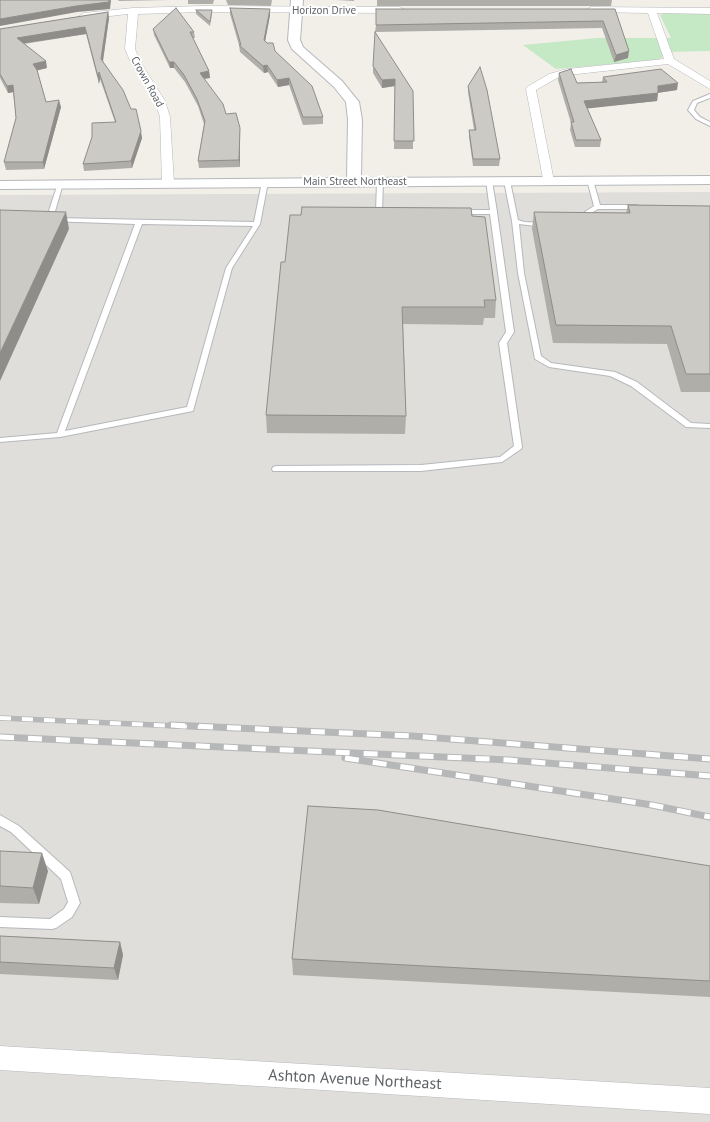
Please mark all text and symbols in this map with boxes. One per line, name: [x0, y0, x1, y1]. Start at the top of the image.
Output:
street label: Horizon Drive: [292, 4, 356, 18]
street label: Crown Road: [128, 54, 166, 110]
street label: Main Street Northeast: [303, 175, 407, 189]
street label: Ashton Avenue Northeast: [268, 1066, 442, 1094]

